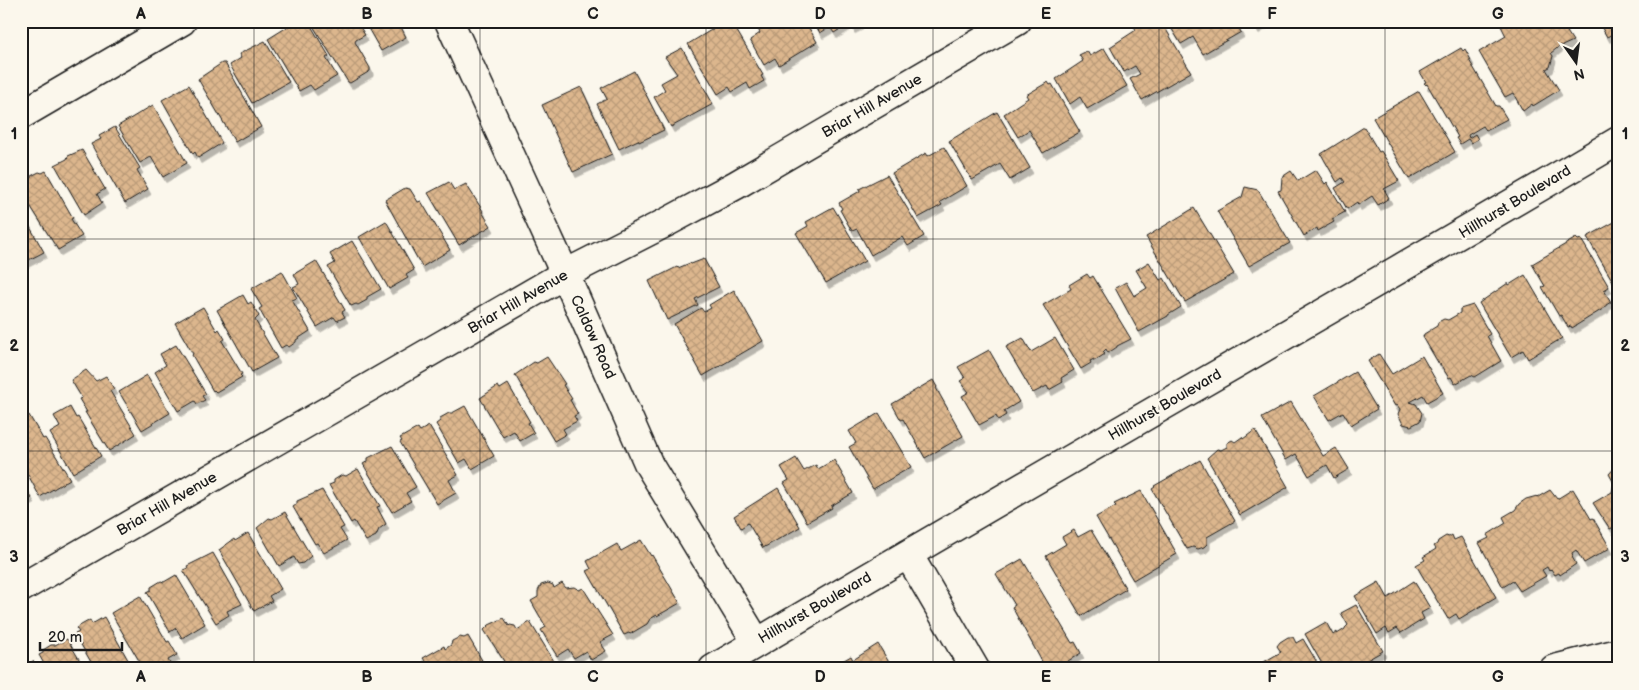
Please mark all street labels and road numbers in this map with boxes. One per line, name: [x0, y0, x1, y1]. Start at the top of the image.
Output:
street label: Briar Hill Avenue: [818, 70, 926, 142]
street label: Hillhurst Boulevard: [1455, 161, 1575, 243]
street label: Briar Hill Avenue: [464, 266, 572, 338]
street label: Caldow Road: [566, 292, 620, 382]
street label: Hillhurst Boulevard: [1105, 365, 1225, 445]
street label: Briar Hill Avenue: [113, 468, 221, 540]
street label: Hillhurst Boulevard: [755, 568, 875, 648]

